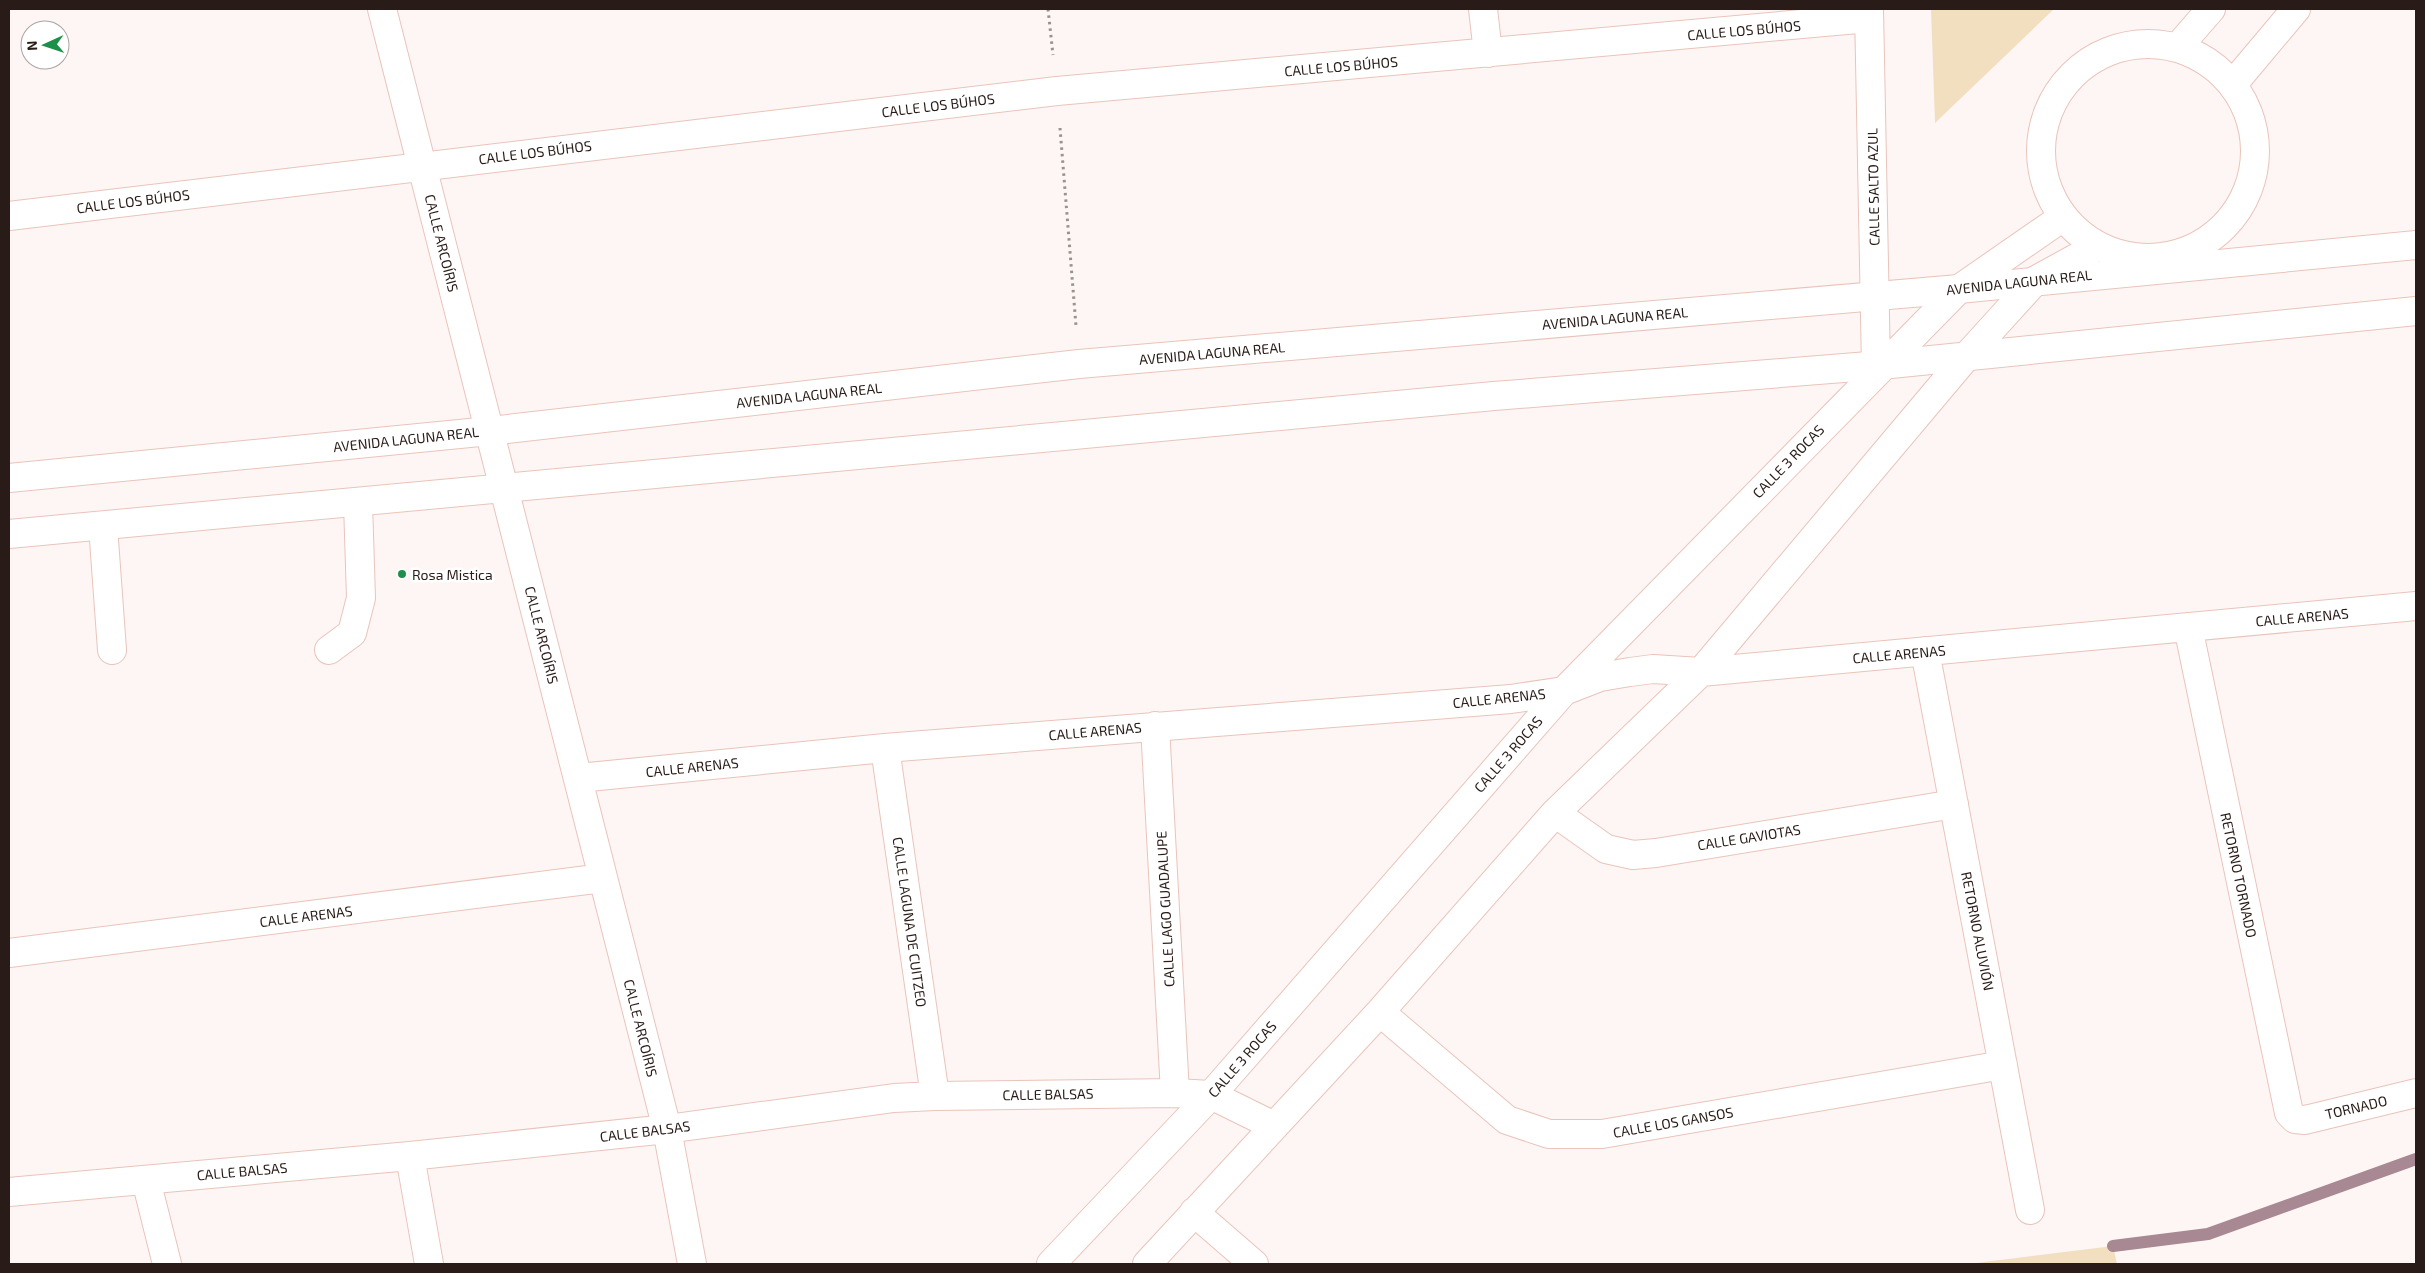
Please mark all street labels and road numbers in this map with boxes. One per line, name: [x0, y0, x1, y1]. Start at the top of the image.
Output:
street label: CALLE LOS BÚHOS: [1687, 17, 1802, 43]
street label: CALLE LOS BÚHOS: [1284, 53, 1399, 79]
street label: CALLE LOS BÚHOS: [880, 90, 996, 120]
street label: CALLE SALTO AZUL: [1863, 128, 1883, 246]
street label: CALLE LOS BÚHOS: [477, 137, 593, 167]
street label: CALLE LOS BÚHOS: [75, 186, 191, 216]
street label: CALLE ARCOÍRIS: [422, 192, 462, 294]
street label: AVENIDA LAGUNA REAL: [1945, 266, 2093, 298]
street label: AVENIDA LAGUNA REAL: [1541, 303, 1689, 333]
street label: AVENIDA LAGUNA REAL: [1138, 338, 1286, 368]
street label: AVENIDA LAGUNA REAL: [735, 379, 883, 411]
street label: CALLE 3 ROCAS: [1749, 421, 1827, 501]
street label: AVENIDA LAGUNA REAL: [332, 423, 480, 455]
street label: CALLE ARCOÍRIS: [522, 584, 562, 686]
street label: CALLE ARENAS: [2255, 604, 2349, 630]
street label: CALLE ARENAS: [1852, 641, 1946, 667]
street label: CALLE ARENAS: [1452, 685, 1546, 711]
street label: CALLE 3 ROCAS: [1470, 712, 1546, 796]
street label: CALLE ARENAS: [1048, 718, 1142, 744]
street label: CALLE ARENAS: [645, 754, 739, 780]
street label: RETORNO TORNADO: [2217, 811, 2261, 939]
street label: CALLE GAVIOTAS: [1696, 820, 1802, 854]
street label: CALLE LAGO GUADALUPE: [1152, 830, 1178, 987]
street label: CALLE LAGUNA DE CUITZEO: [890, 836, 930, 1008]
street label: RETORNO ALUVIÓN: [1958, 870, 1998, 992]
street label: CALLE ARENAS: [259, 902, 353, 930]
street label: CALLE ARCOÍRIS: [621, 977, 661, 1079]
street label: CALLE 3 ROCAS: [1204, 1017, 1280, 1101]
street label: CALLE BALSAS: [1002, 1085, 1094, 1103]
street label: TORNADO: [2323, 1092, 2389, 1122]
street label: CALLE LOS GANSOS: [1612, 1103, 1735, 1141]
street label: CALLE BALSAS: [599, 1117, 691, 1145]
street label: CALLE BALSAS: [196, 1159, 288, 1183]

